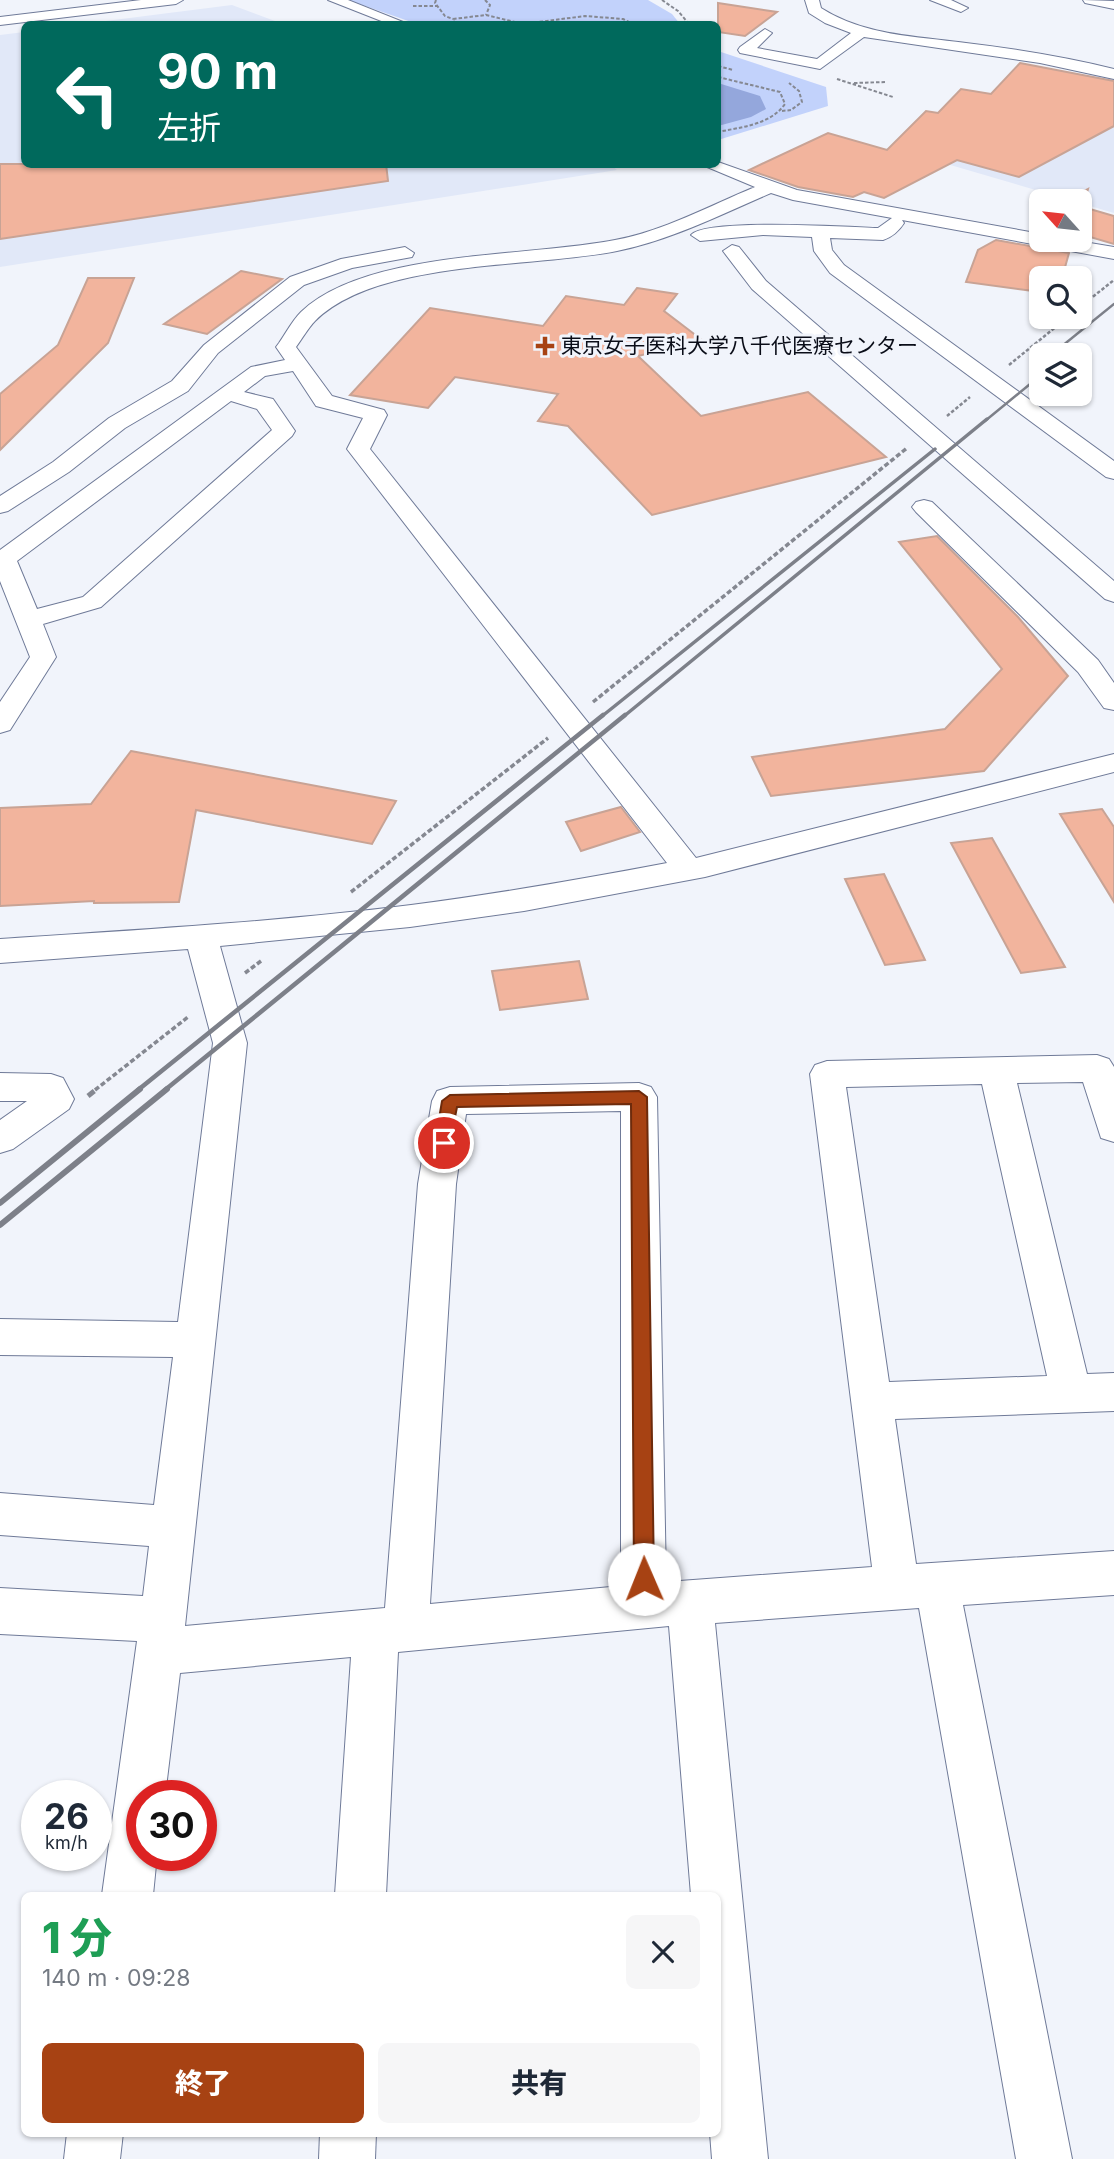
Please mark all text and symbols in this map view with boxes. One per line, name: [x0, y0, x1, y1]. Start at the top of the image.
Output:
text: 90 m: [157, 42, 278, 101]
icon: left: [42, 49, 133, 140]
text: 左折: [157, 108, 221, 147]
north arrow: [1029, 189, 1092, 252]
map controls: [1029, 189, 1092, 406]
button: search: [1029, 266, 1092, 329]
place label: 東京女子医科大学八千代医療センター: [561, 333, 918, 358]
marker: 東京女子医科大学八千代医療センター: [535, 336, 555, 356]
button: layers: [1029, 343, 1092, 406]
pin: [414, 1113, 474, 1173]
icon: arrive: [425, 1124, 463, 1162]
position arrow: [607, 1542, 681, 1616]
speed limit sign: 30: [126, 1780, 217, 1871]
text: 26: [44, 1795, 89, 1837]
text: km/h: [45, 1832, 88, 1853]
text: 1 分: [42, 1912, 112, 1963]
button: close: [626, 1915, 700, 1989]
text: 140 m · 09:28: [42, 1964, 191, 1992]
button: 終了: [42, 2043, 364, 2123]
button: 共有: [378, 2043, 700, 2123]

